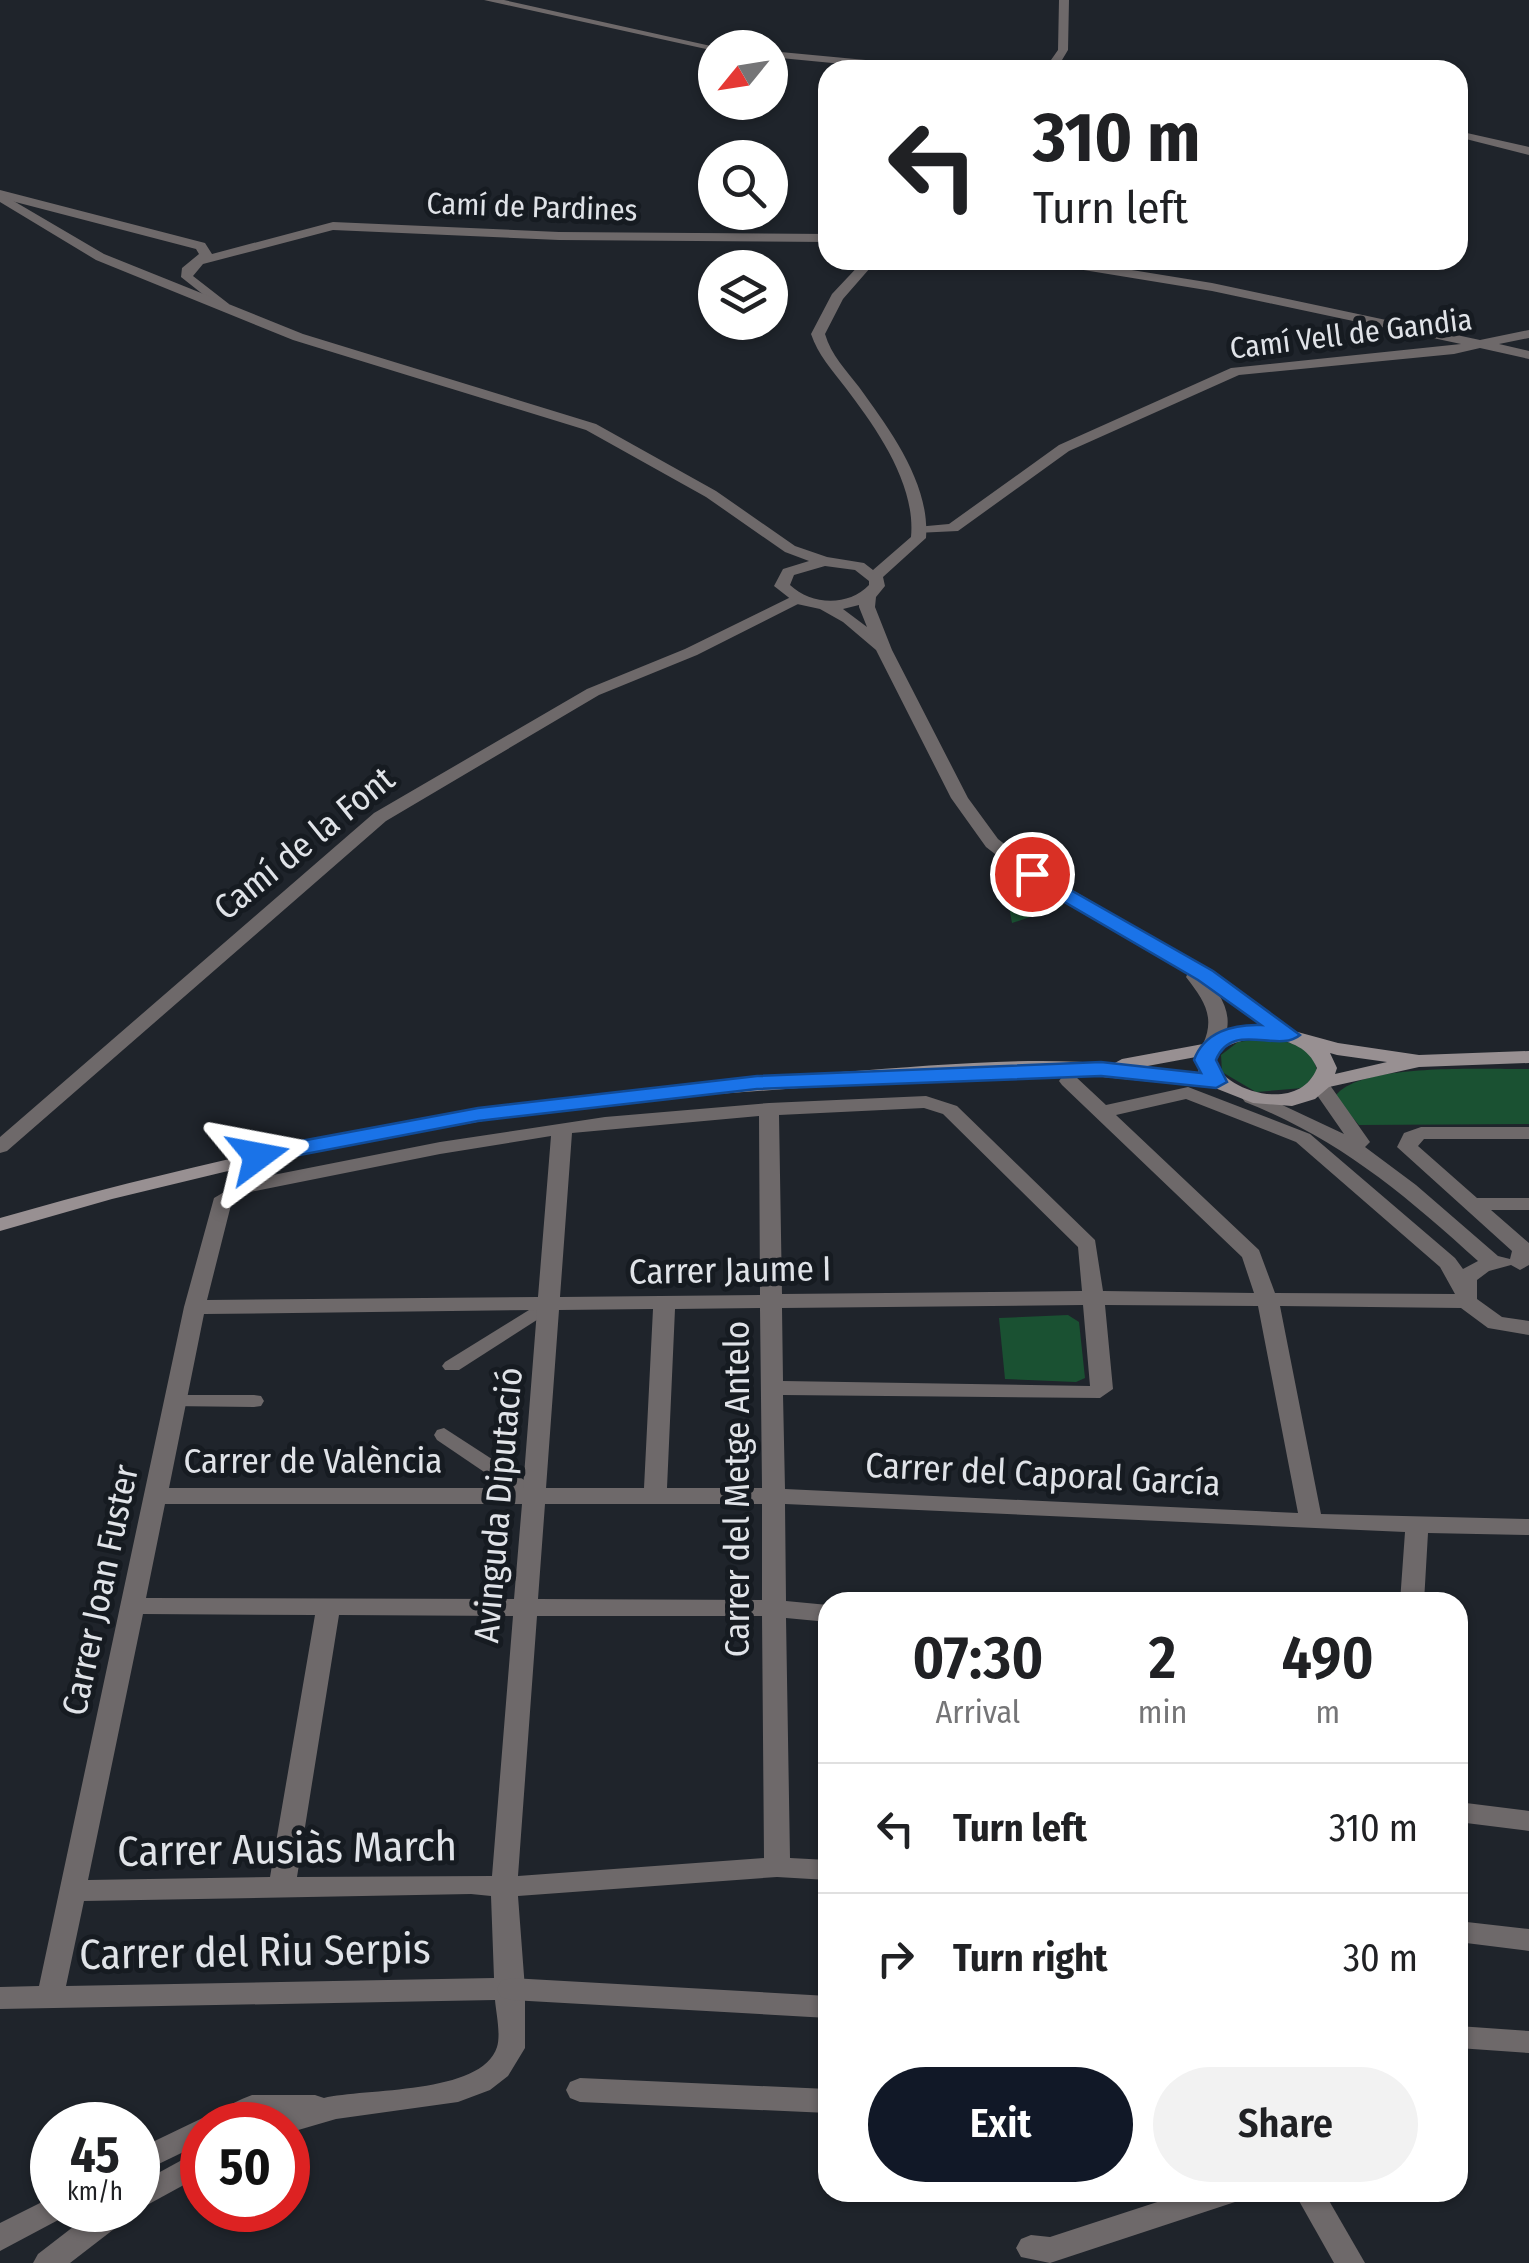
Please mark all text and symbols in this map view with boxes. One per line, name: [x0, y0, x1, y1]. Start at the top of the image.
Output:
north arrow: [698, 30, 788, 120]
map controls: [698, 30, 788, 340]
text: 310 m: [1033, 96, 1201, 180]
icon: left: [868, 100, 998, 230]
button: search: [698, 140, 788, 230]
text: Turn left: [1033, 181, 1188, 235]
street label: Camí de Pardines: [426, 185, 638, 229]
button: layers: [698, 250, 788, 340]
street label: Camí Vell de Gandia: [1228, 301, 1474, 367]
street label: Camí de la Font: [205, 757, 403, 928]
pin: [990, 832, 1075, 917]
icon: arrive: [1005, 847, 1060, 902]
position arrow: [206, 1104, 310, 1208]
street label: Carrer Jaume I: [628, 1247, 832, 1293]
street label: Carrer del Metge Antelo: [716, 1321, 758, 1657]
street label: Avinguda Diputació: [465, 1365, 531, 1645]
street label: Carrer de València: [183, 1440, 443, 1482]
street label: Carrer del Caporal García: [864, 1444, 1222, 1504]
street label: Carrer Joan Fuster: [53, 1461, 147, 1719]
text: 07:30: [912, 1622, 1044, 1694]
text: 2: [1149, 1622, 1176, 1694]
text: 490: [1282, 1622, 1374, 1694]
text: Arrival: [935, 1693, 1020, 1731]
text: min: [1138, 1693, 1187, 1731]
text: m: [1315, 1693, 1340, 1731]
icon: left: [868, 1801, 923, 1856]
text: Turn left: [953, 1805, 1087, 1851]
text: 310 m: [1329, 1805, 1418, 1851]
street label: Carrer Ausiàs March: [117, 1821, 457, 1877]
street label: Carrer del Riu Serpis: [79, 1924, 431, 1980]
icon: right: [868, 1931, 923, 1986]
text: Turn right: [953, 1935, 1107, 1981]
text: 30 m: [1343, 1935, 1418, 1981]
button: Exit: [868, 2067, 1133, 2182]
button: Share: [1153, 2067, 1418, 2182]
speed limit sign: 50: [180, 2102, 310, 2232]
text: 45: [70, 2125, 120, 2185]
text: km/h: [67, 2177, 123, 2207]

